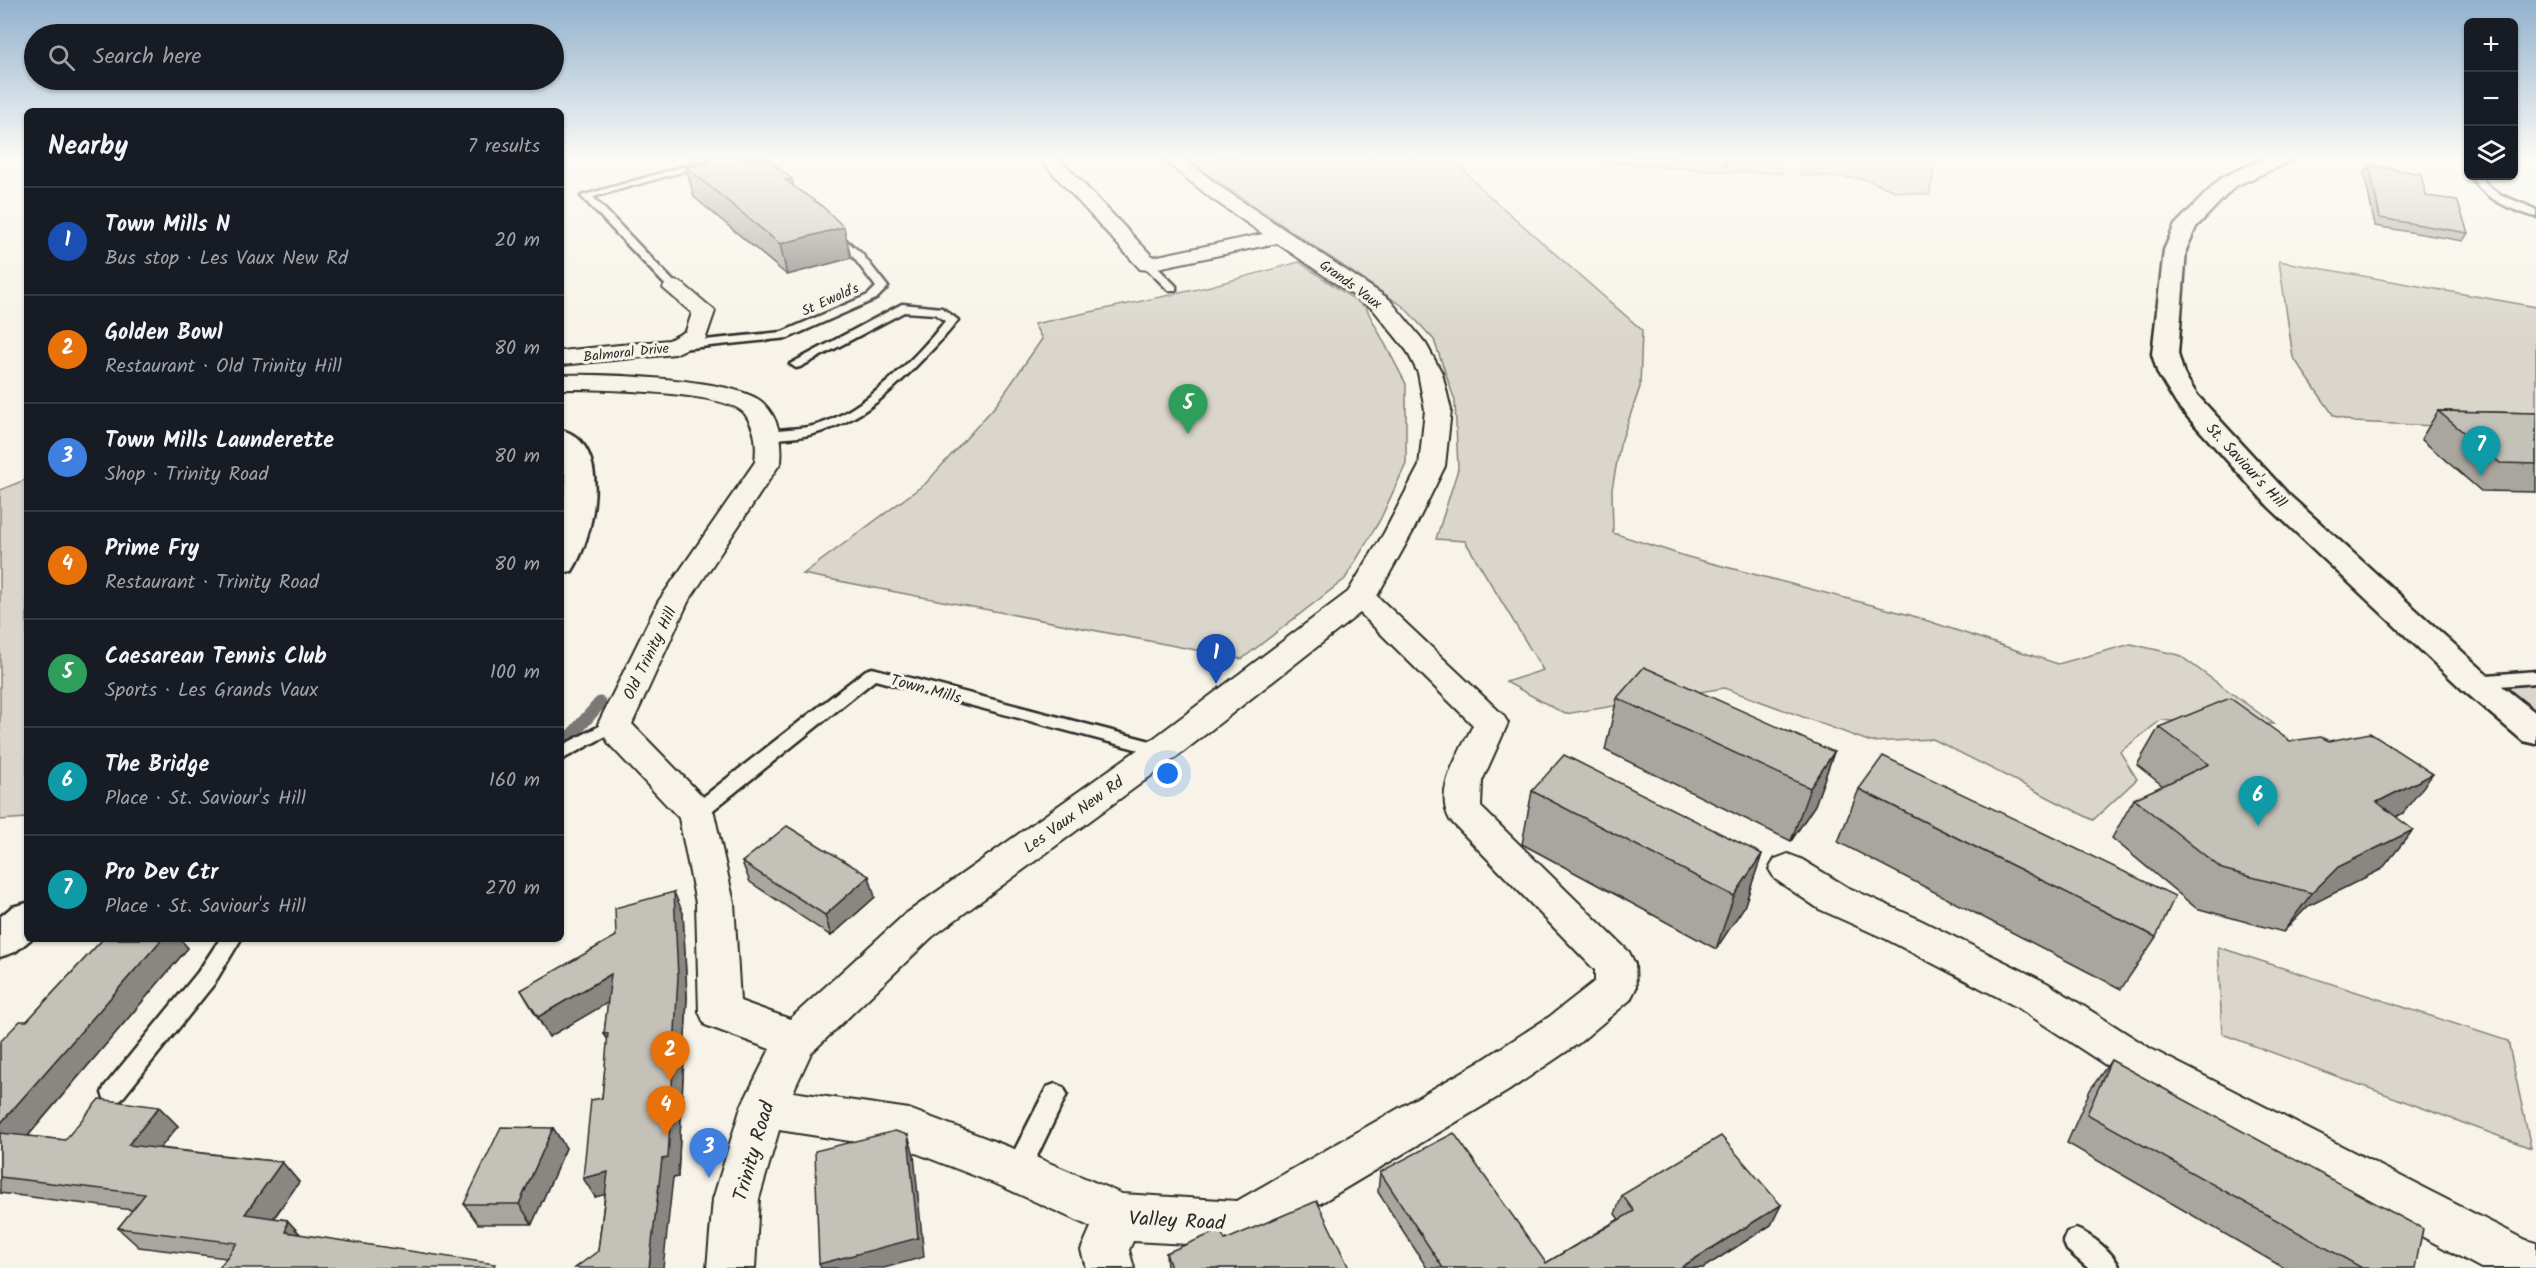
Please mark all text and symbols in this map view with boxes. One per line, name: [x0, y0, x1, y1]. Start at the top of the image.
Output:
map controls: [2464, 18, 2518, 180]
button: +: [2464, 18, 2518, 72]
search box: [24, 24, 564, 90]
text: Search here: [93, 40, 201, 75]
icon: search: [45, 41, 78, 74]
button: −: [2464, 72, 2518, 126]
text: Nearby: [48, 126, 128, 168]
button: layers: [2464, 126, 2518, 180]
text: 7 results: [468, 131, 540, 163]
text: Town Mills N: [105, 208, 230, 243]
text: 1: [64, 225, 71, 257]
text: 20 m: [494, 225, 540, 257]
text: Bus stop · Les Vaux New Rd: [105, 243, 348, 275]
street label: Grands Vaux: [1315, 255, 1387, 316]
street label: St Ewold's: [798, 277, 863, 322]
text: Golden Bowl: [105, 316, 223, 351]
text: 2: [62, 333, 73, 365]
text: 80 m: [494, 333, 540, 365]
street label: Balmoral Drive: [582, 337, 671, 368]
text: Restaurant · Old Trinity Hill: [105, 351, 342, 383]
pin: 5: [1168, 384, 1208, 434]
street label: St. Saviour's Hill: [2199, 417, 2292, 515]
text: Town Mills Launderette: [105, 424, 334, 459]
pin: 7: [2462, 426, 2500, 476]
text: 3: [62, 441, 73, 473]
text: 80 m: [494, 441, 540, 473]
text: Shop · Trinity Road: [105, 459, 268, 491]
text: Prime Fry: [105, 532, 199, 567]
text: 4: [62, 549, 73, 581]
text: 80 m: [494, 549, 540, 581]
text: Restaurant · Trinity Road: [105, 567, 319, 599]
street label: Old Trinity Hill: [617, 603, 684, 704]
pin: 1: [1196, 634, 1236, 684]
text: Caesarean Tennis Club: [105, 640, 327, 675]
text: 5: [62, 657, 73, 689]
text: 100 m: [490, 657, 540, 689]
street label: Town Mills: [887, 668, 964, 711]
text: Sports · Les Grands Vaux: [105, 675, 318, 707]
text: The Bridge: [105, 748, 209, 783]
your location: [1153, 759, 1182, 788]
text: 6: [62, 765, 73, 797]
text: 160 m: [489, 765, 540, 797]
street label: Les Vaux New Rd: [1019, 770, 1130, 860]
pin: 6: [2238, 776, 2278, 826]
text: Place · St. Saviour's Hill: [105, 783, 306, 815]
text: Pro Dev Ctr: [105, 856, 218, 891]
text: 7: [63, 873, 72, 905]
text: 270 m: [485, 873, 540, 905]
text: Place · St. Saviour's Hill: [105, 891, 306, 923]
pin: 2: [650, 1032, 690, 1081]
pin: 4: [646, 1086, 686, 1136]
street label: Trinity Road: [725, 1097, 785, 1205]
pin: 3: [690, 1128, 728, 1178]
street label: Valley Road: [1128, 1203, 1227, 1241]

